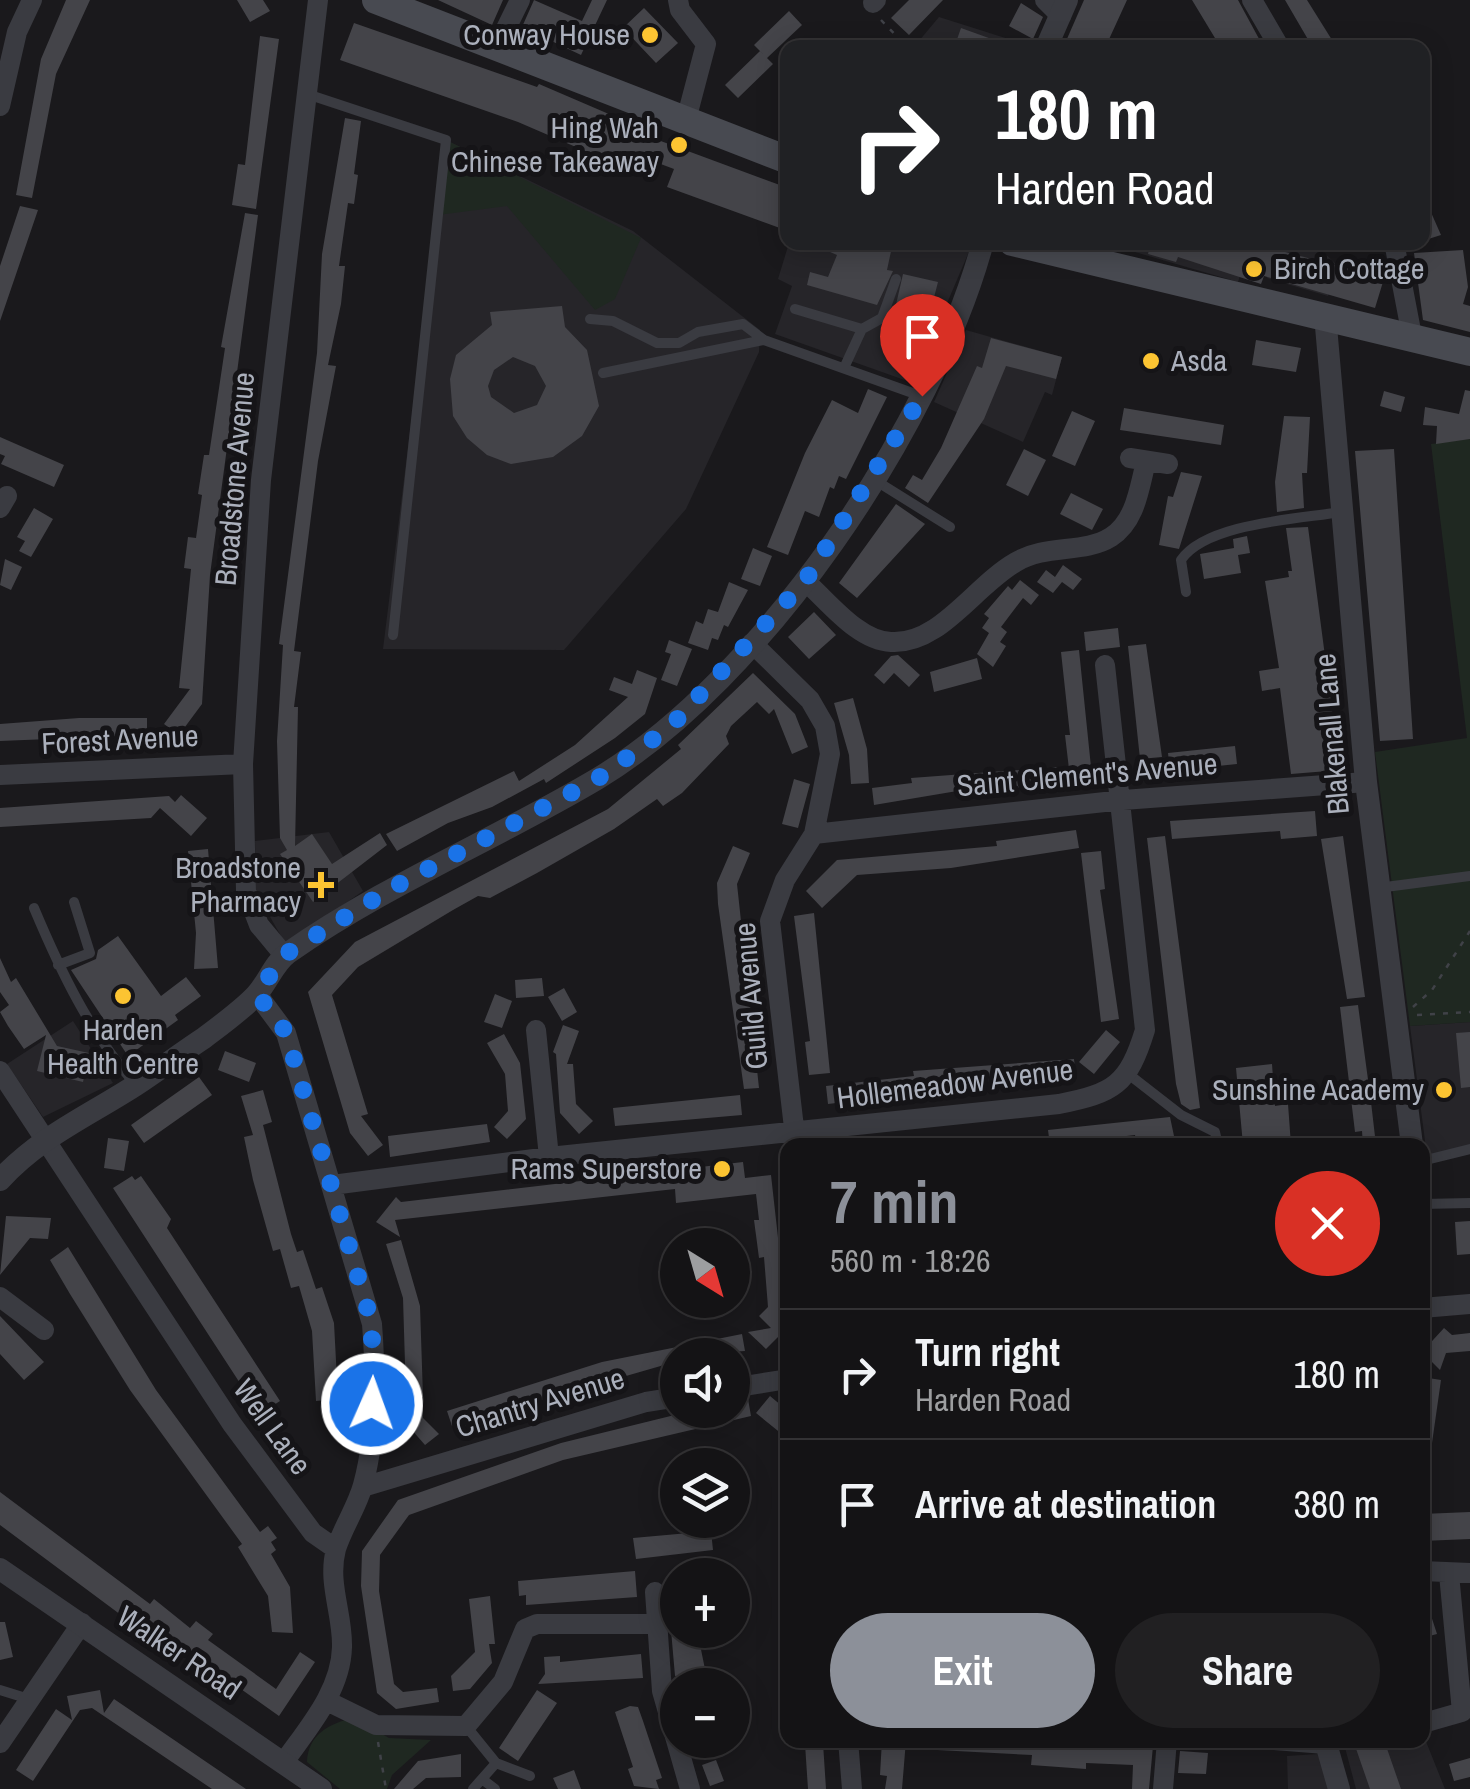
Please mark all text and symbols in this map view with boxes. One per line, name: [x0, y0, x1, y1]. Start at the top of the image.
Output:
place label: Conway House: [463, 14, 630, 54]
marker: Conway House: [639, 24, 661, 46]
text: 180 m: [995, 67, 1158, 161]
icon: right: [830, 80, 960, 210]
place label: Hing Wah Chinese Takeaway: [451, 107, 660, 181]
marker: Hing Wah Chinese Takeaway: [668, 134, 690, 156]
text: Harden Road: [995, 157, 1214, 218]
place label: Birch Cottage: [1274, 248, 1424, 288]
marker: Birch Cottage: [1243, 258, 1265, 280]
pin: [880, 294, 965, 397]
icon: arrive: [895, 309, 950, 364]
place label: Asda: [1170, 340, 1227, 380]
marker: Asda: [1140, 350, 1162, 372]
street label: Broadstone Avenue: [205, 370, 263, 587]
street label: Blakenall Lane: [1304, 652, 1358, 816]
street label: Forest Avenue: [40, 715, 199, 763]
street label: Saint Clement's Avenue: [955, 743, 1219, 805]
place label: Broadstone Pharmacy: [175, 847, 302, 921]
marker: Broadstone Pharmacy: [310, 874, 332, 896]
street label: Guild Avenue: [724, 921, 776, 1071]
marker: Harden Health Centre: [112, 985, 134, 1007]
place label: Harden Health Centre: [47, 1009, 199, 1083]
street label: Hollemeadow Avenue: [835, 1049, 1075, 1117]
place label: Sunshine Academy: [1212, 1069, 1425, 1109]
marker: Sunshine Academy: [1433, 1079, 1455, 1101]
place label: Rams Superstore: [511, 1148, 702, 1188]
marker: Rams Superstore: [711, 1158, 733, 1180]
text: 7 min: [830, 1161, 959, 1242]
button: close: [1275, 1171, 1380, 1276]
north arrow: [660, 1228, 750, 1318]
map controls: [660, 1228, 750, 1758]
text: 560 m · 18:26: [830, 1239, 990, 1282]
text: Turn right: [915, 1327, 1060, 1378]
button: sound: [660, 1338, 750, 1428]
icon: right: [830, 1347, 885, 1402]
text: 180 m: [1293, 1349, 1380, 1400]
position arrow: [320, 1352, 424, 1456]
street label: Chantry Avenue: [450, 1357, 629, 1447]
street label: Well Lane: [225, 1371, 321, 1482]
text: Harden Road: [915, 1378, 1071, 1421]
button: layers: [660, 1448, 750, 1538]
icon: arrive: [830, 1477, 885, 1532]
text: Arrive at destination: [915, 1479, 1216, 1530]
text: 380 m: [1293, 1479, 1380, 1530]
button: +: [660, 1558, 750, 1648]
street label: Walker Road: [110, 1596, 249, 1708]
button: Exit: [830, 1613, 1095, 1728]
button: Share: [1115, 1613, 1380, 1728]
button: −: [660, 1668, 750, 1758]

